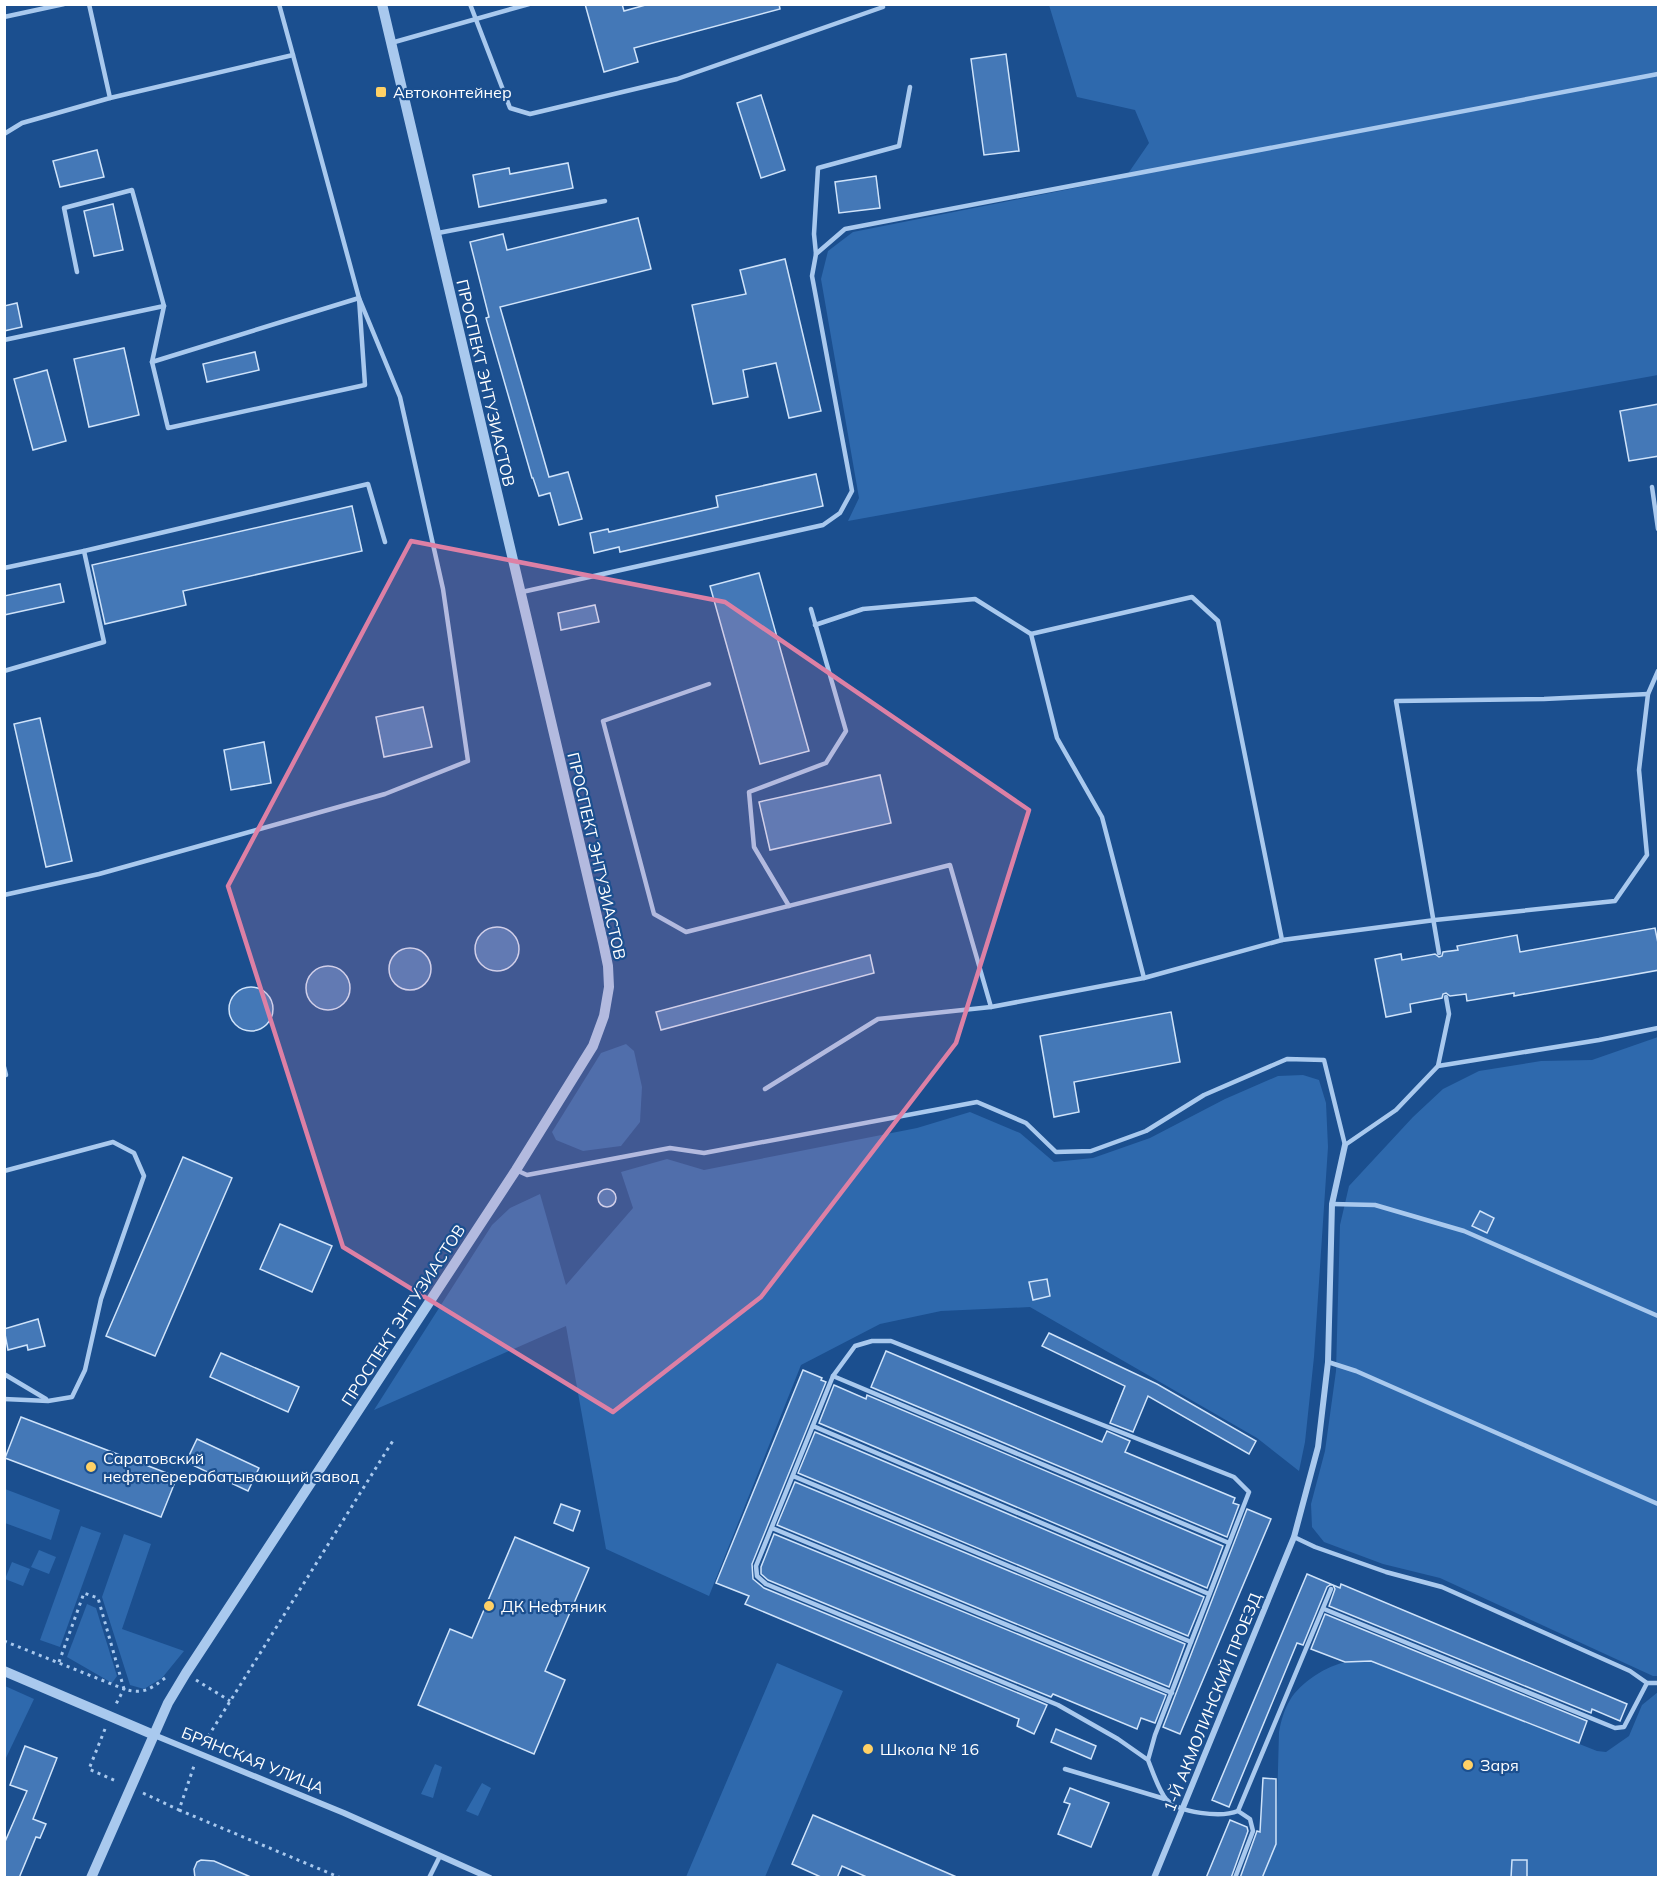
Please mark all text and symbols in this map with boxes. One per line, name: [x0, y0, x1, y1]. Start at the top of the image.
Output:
place label: Автоконтейнер: [393, 82, 512, 102]
marker: Автоконтейнер: [374, 85, 388, 99]
street label: ПРОСПЕКТ ЭНТУЗИАСТОВ: [452, 277, 520, 489]
street label: ПРОСПЕКТ ЭНТУЗИАСТОВ: [563, 750, 631, 962]
street label: ПРОСПЕКТ ЭНТУЗИАСТОВ: [337, 1221, 469, 1409]
place label: Саратовский нефтеперерабатывающий завод: [103, 1448, 359, 1486]
marker: Саратовский нефтеперерабатывающий завод: [84, 1460, 98, 1474]
street label: 1-Й АКМОЛИНСКИЙ ПРОЕЗД: [1159, 1589, 1265, 1814]
place label: ДК Нефтяник: [501, 1596, 607, 1616]
marker: ДК Нефтяник: [482, 1599, 496, 1613]
street label: БРЯНСКАЯ УЛИЦА: [179, 1722, 327, 1798]
place label: Школа № 16: [880, 1739, 979, 1759]
marker: Школа № 16: [861, 1742, 875, 1756]
place label: Заря: [1480, 1755, 1519, 1775]
marker: Заря: [1461, 1758, 1475, 1772]

